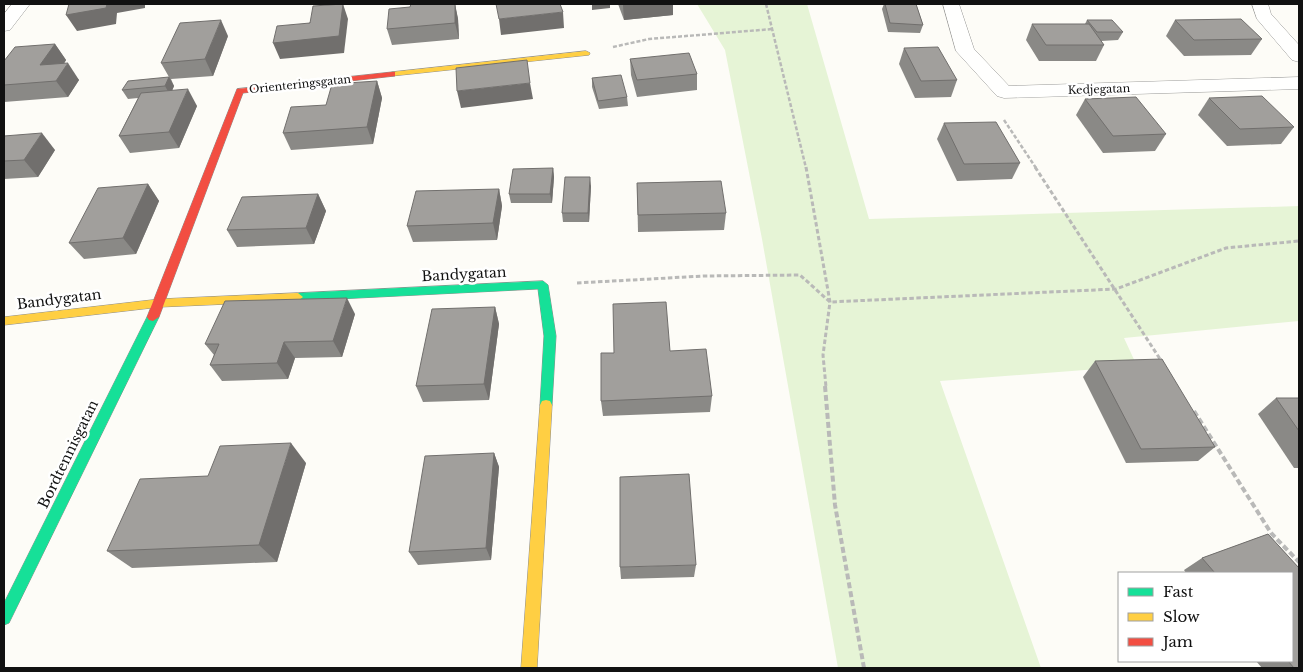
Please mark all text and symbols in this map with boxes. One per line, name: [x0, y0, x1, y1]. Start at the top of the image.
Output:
street label: Orienteringsgatan: [248, 72, 352, 96]
street label: Kedjegatan: [1068, 81, 1131, 97]
street label: Bandygatan: [421, 263, 507, 285]
street label: Bandygatan: [16, 285, 103, 313]
street label: Bordtennisgatan: [34, 397, 102, 511]
legend: [1118, 572, 1293, 662]
text: Fast: [1163, 582, 1194, 601]
text: Slow: [1163, 607, 1200, 626]
text: Jam: [1161, 632, 1193, 651]

